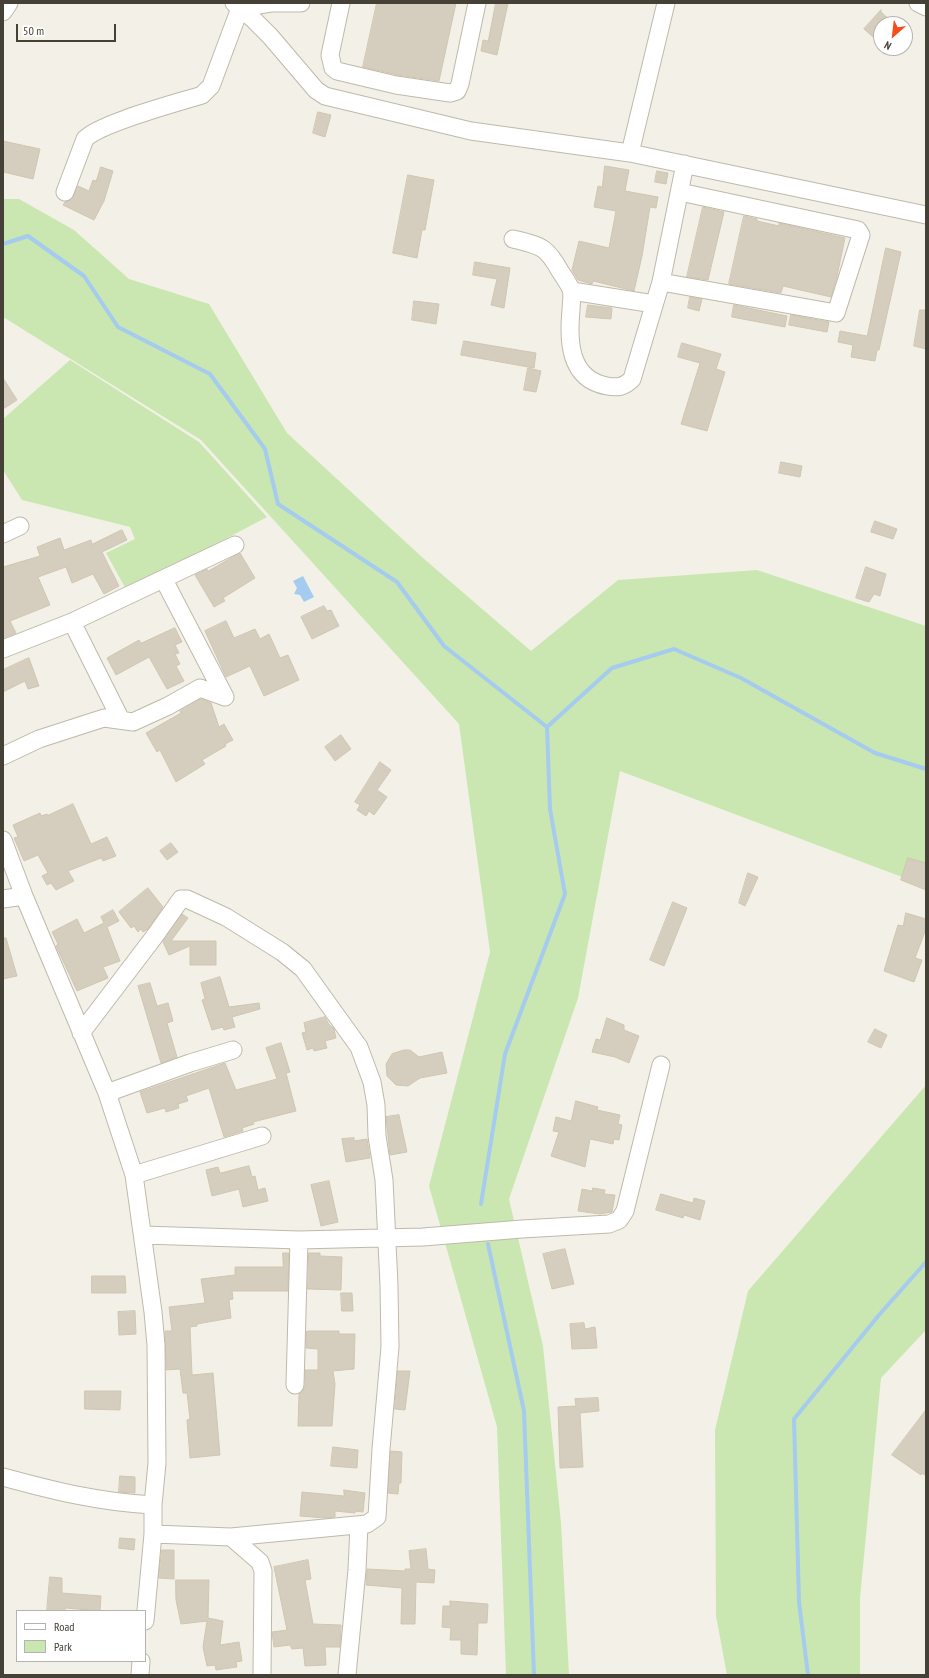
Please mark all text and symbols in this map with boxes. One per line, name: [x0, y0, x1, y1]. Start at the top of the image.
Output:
scale bar: [18, 16, 118, 42]
north arrow: [873, 16, 913, 56]
text: 50 m: [23, 23, 44, 38]
text: N: [882, 38, 894, 53]
legend: [16, 1610, 146, 1662]
text: Road: [54, 1619, 74, 1634]
text: Park: [54, 1639, 72, 1654]

